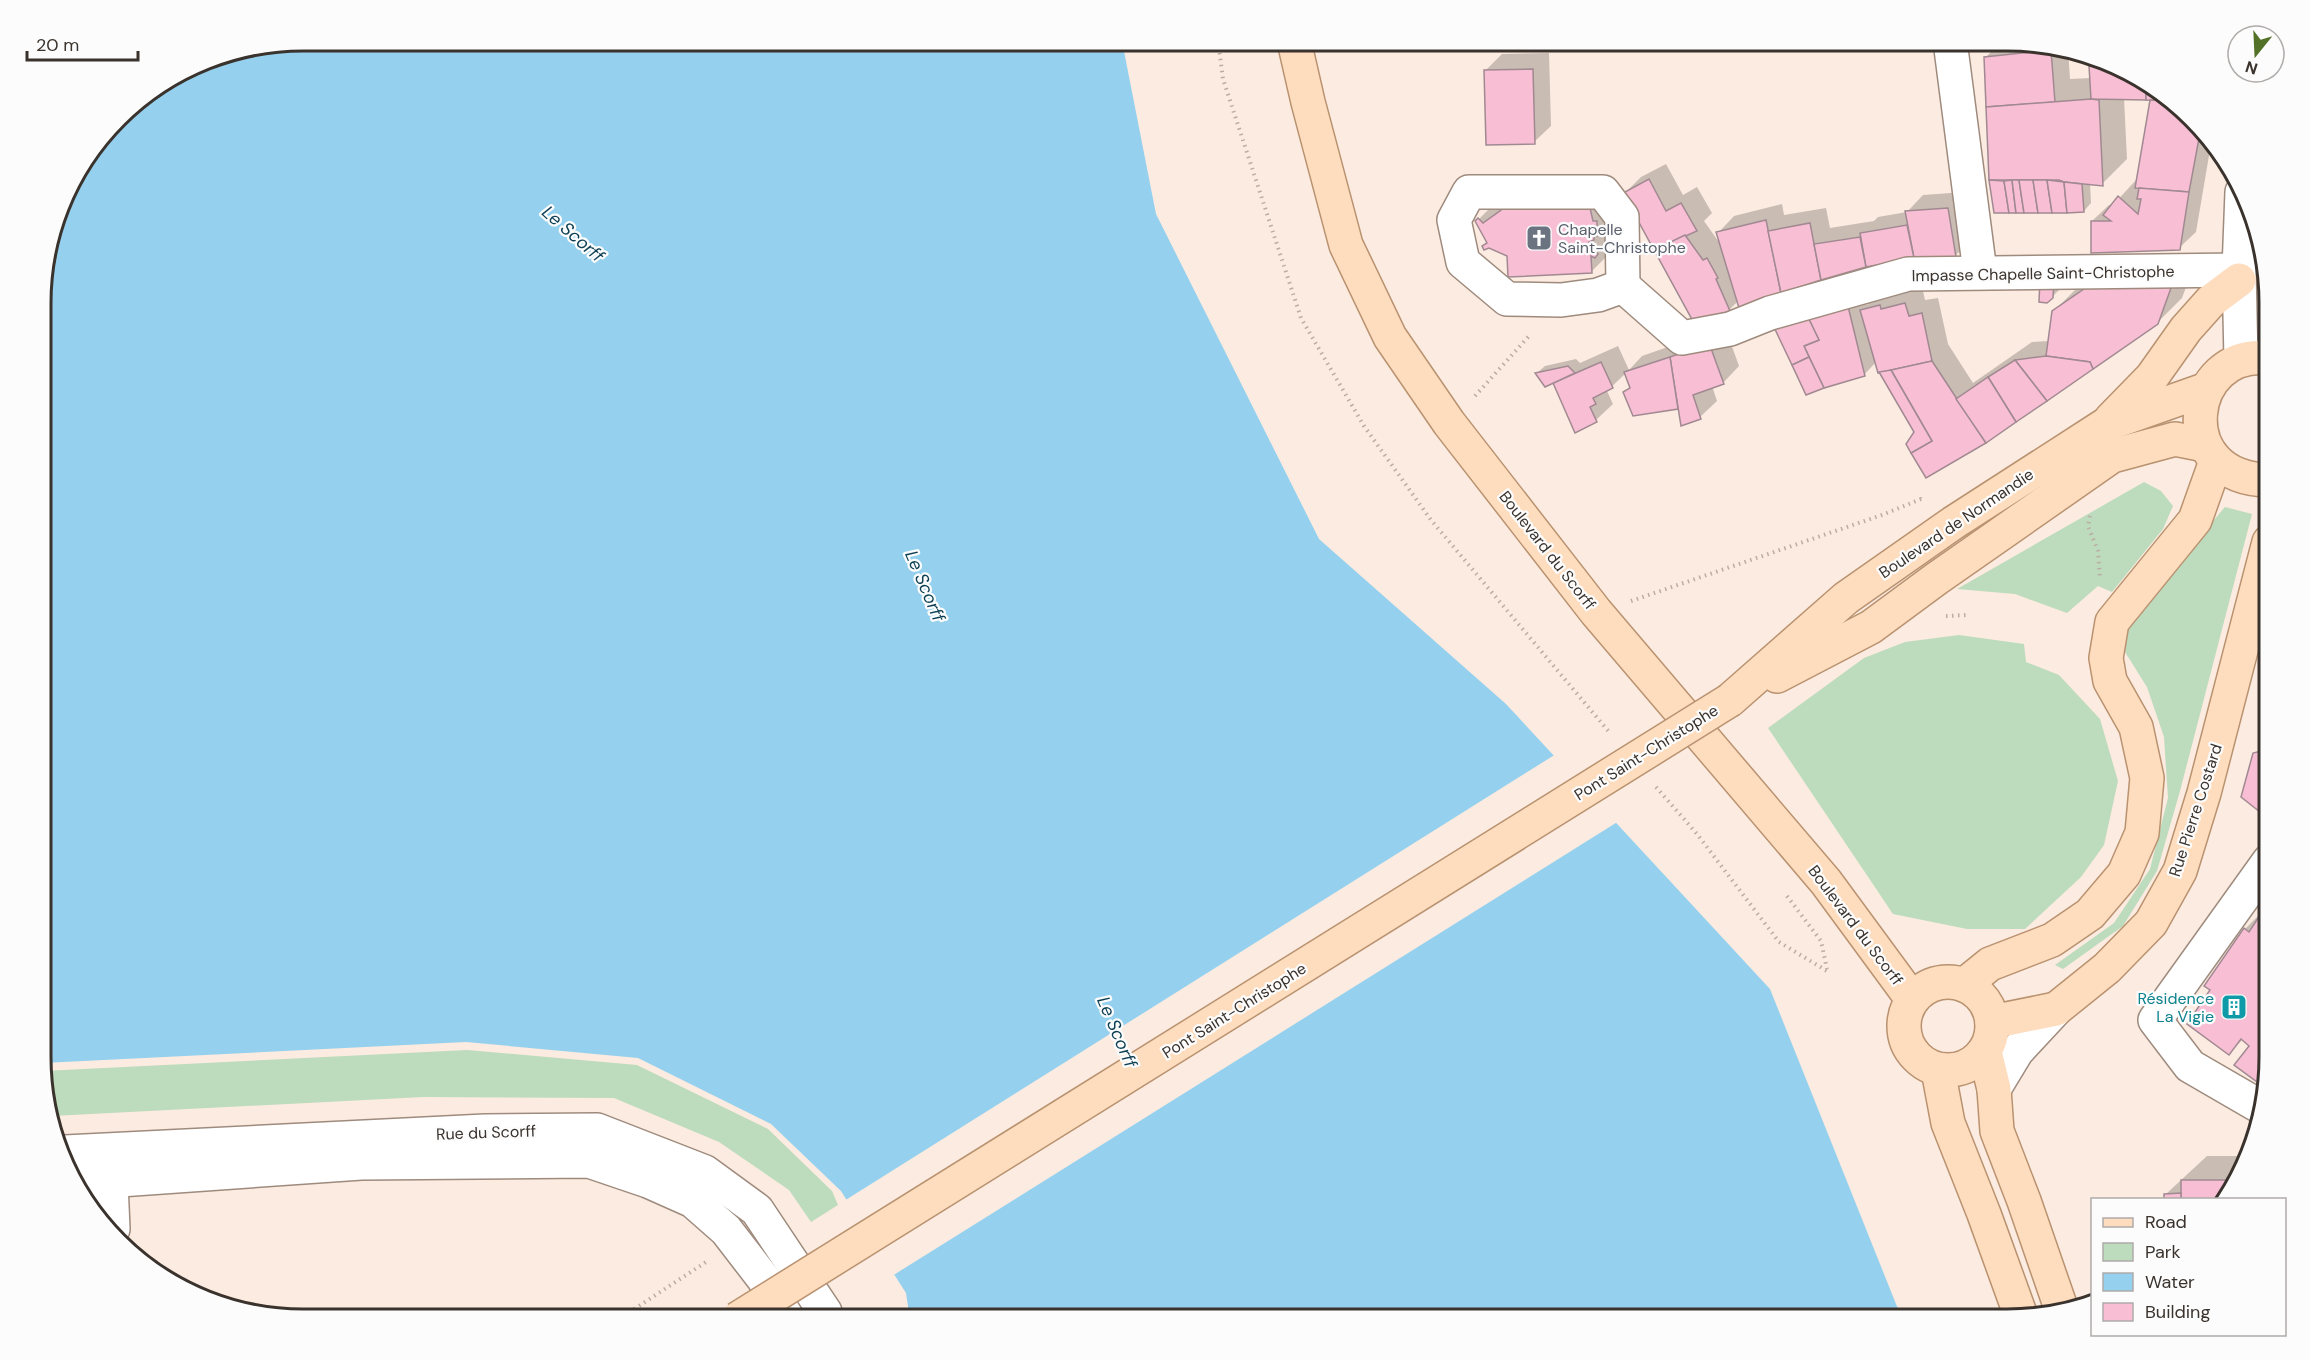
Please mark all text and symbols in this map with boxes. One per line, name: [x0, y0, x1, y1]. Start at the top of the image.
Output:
scale bar: [27, 24, 138, 62]
north arrow: [2226, 24, 2286, 84]
text: 20 m: [36, 33, 79, 57]
text: N: [2243, 56, 2260, 80]
water label: Le Scorff: [537, 200, 610, 268]
place label: Chapelle Saint-Christophe: [1558, 219, 1686, 258]
church icon: Chapelle Saint-Christophe: [1524, 223, 1554, 253]
street label: Impasse Chapelle Saint-Christophe: [1911, 261, 2175, 286]
street label: Boulevard de Normandie: [1875, 464, 2038, 583]
street label: Boulevard du Scorff: [1495, 487, 1601, 614]
water label: Le Scorff: [899, 547, 951, 626]
street label: Pont Saint-Christophe: [1570, 700, 1722, 805]
street label: Rue Pierre Costard: [2164, 741, 2227, 879]
street label: Boulevard du Scorff: [1803, 861, 1908, 990]
street label: Pont Saint-Christophe: [1158, 958, 1310, 1063]
place label: Résidence La Vigie: [2137, 988, 2214, 1027]
building icon: Résidence La Vigie: [2219, 992, 2249, 1022]
water label: Le Scorff: [1091, 993, 1143, 1072]
street label: Rue du Scorff: [436, 1120, 536, 1145]
legend: [2091, 1198, 2286, 1336]
text: Road: [2145, 1210, 2187, 1234]
text: Park: [2145, 1240, 2181, 1264]
text: Water: [2145, 1270, 2195, 1294]
text: Building: [2145, 1300, 2210, 1324]

